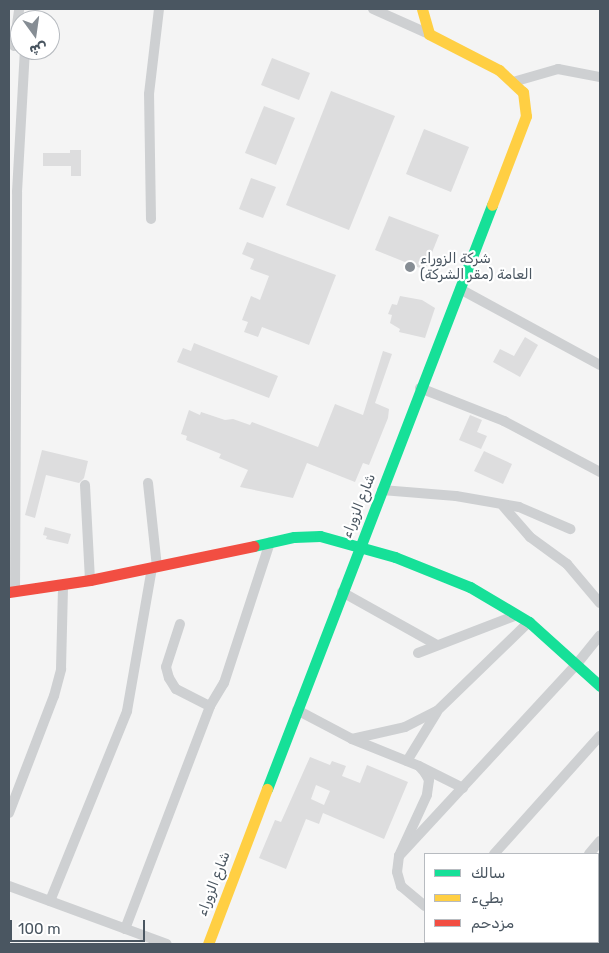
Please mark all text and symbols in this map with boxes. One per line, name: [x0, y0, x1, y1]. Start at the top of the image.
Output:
north arrow: [10, 10, 60, 60]
text: ش: [28, 39, 49, 59]
place label: شركة الزوراء العامة (مقر الشركة): [420, 251, 533, 284]
marker: شركة الزوراء العامة (مقر الشركة): [404, 261, 416, 273]
street label: شارع الزوراء: [339, 471, 379, 541]
street label: شارع الزوراء: [194, 849, 234, 919]
legend: [424, 853, 599, 943]
text: سالك: [471, 864, 506, 882]
text: بطيء: [471, 889, 504, 907]
scale bar: [12, 910, 148, 942]
text: مزدحم: [471, 914, 514, 932]
text: 100 m: [18, 920, 60, 938]

